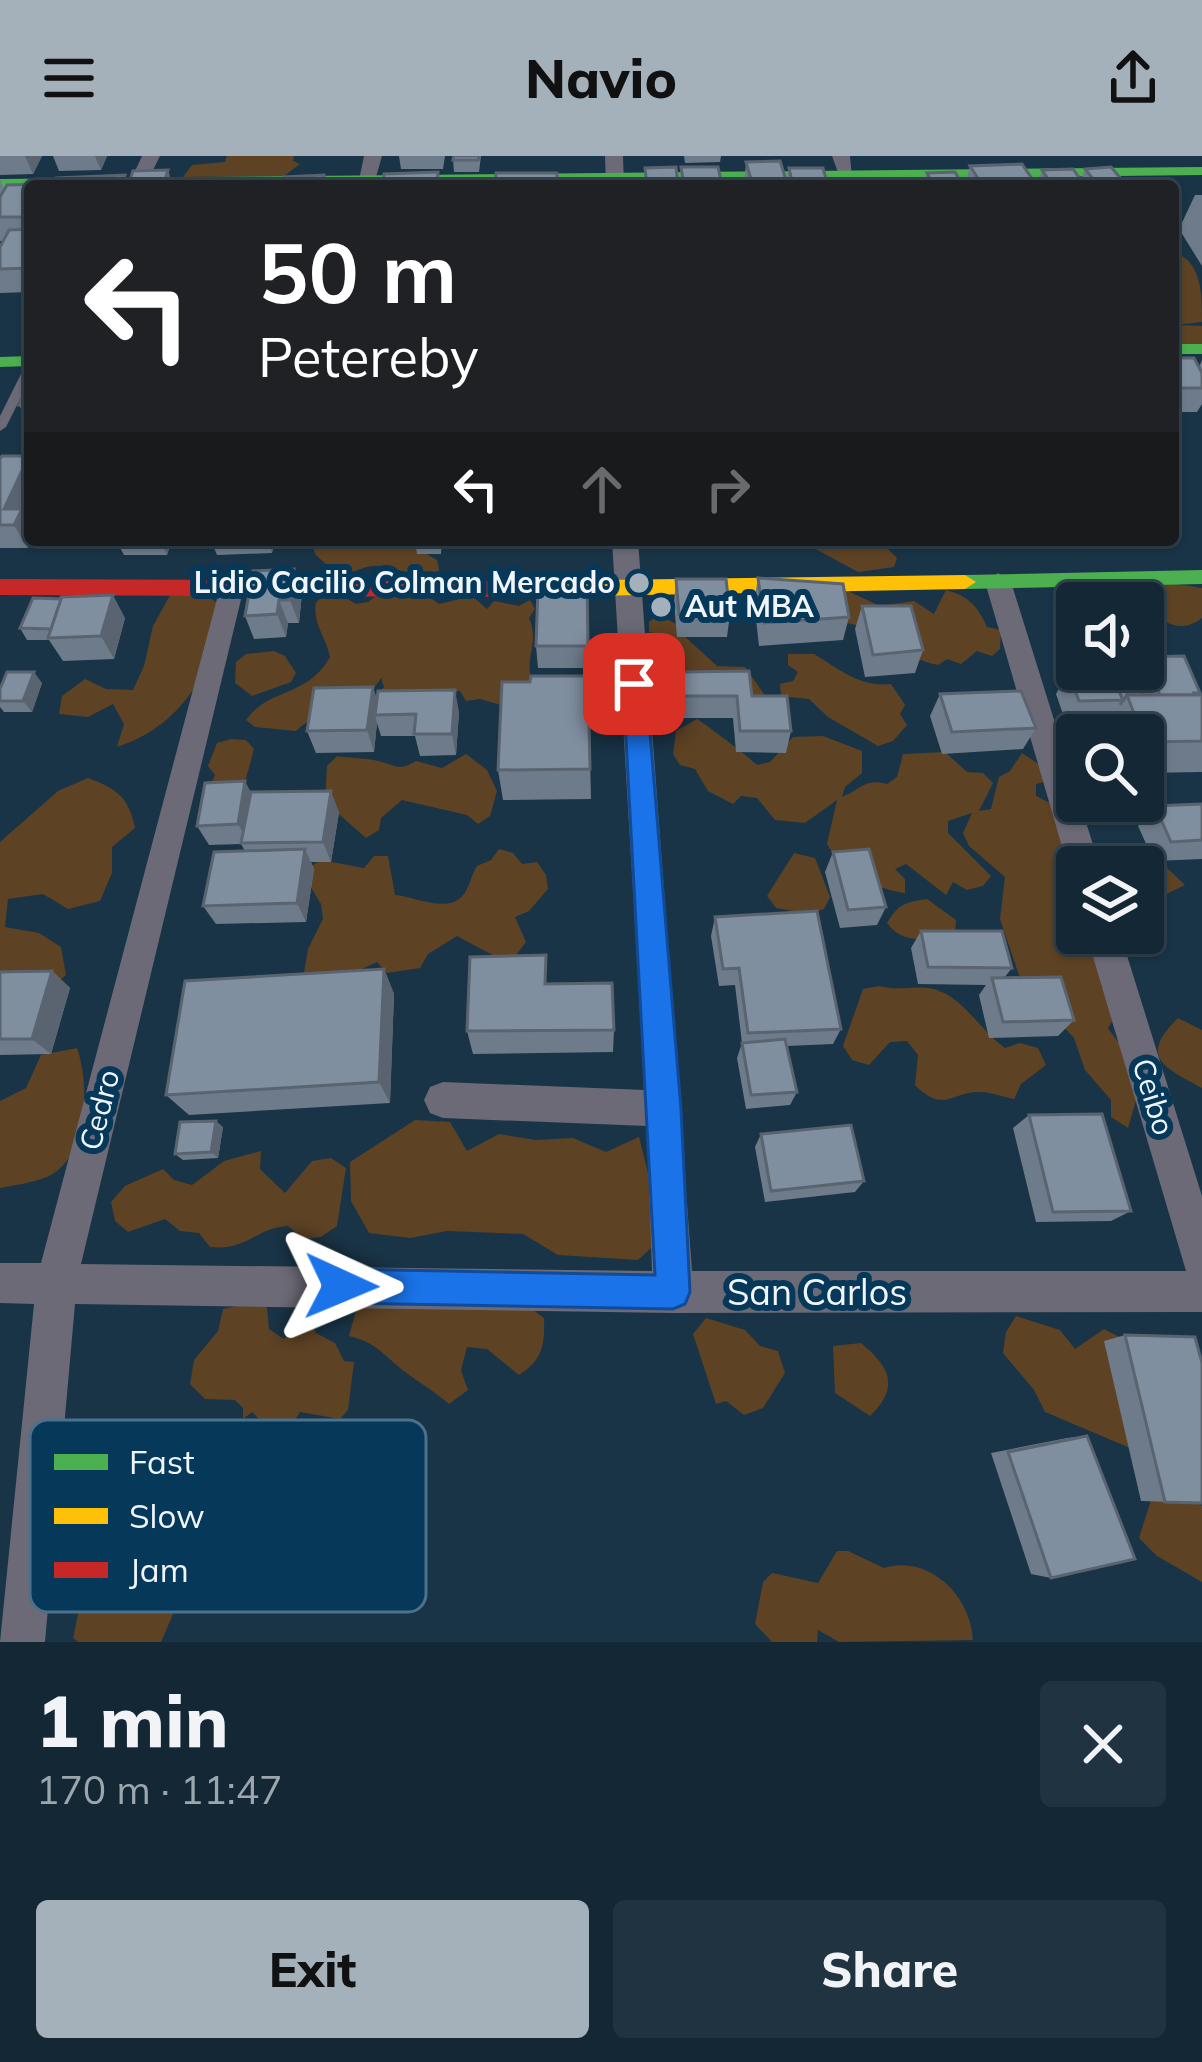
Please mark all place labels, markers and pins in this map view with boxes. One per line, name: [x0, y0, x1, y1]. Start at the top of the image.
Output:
place label: Lidio Cacilio Colman Mercado: [194, 563, 615, 601]
marker: Lidio Cacilio Colman Mercado: [626, 570, 652, 596]
place label: Aut MBA: [685, 587, 815, 625]
marker: Aut MBA: [648, 594, 674, 620]
pin: [583, 633, 685, 735]

